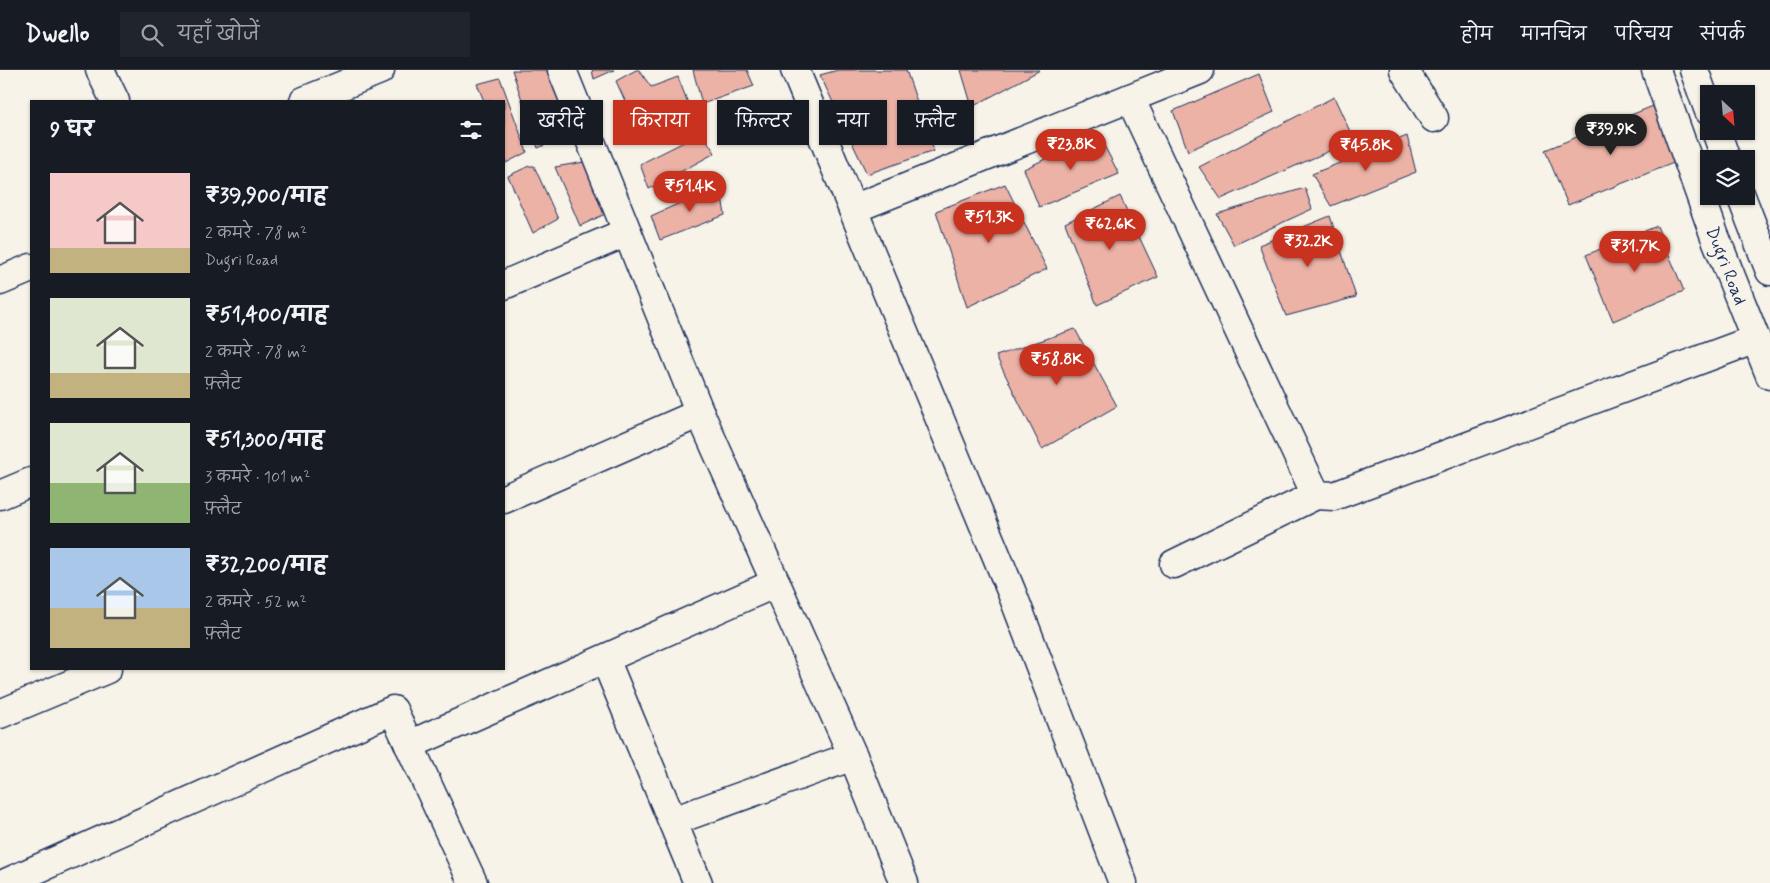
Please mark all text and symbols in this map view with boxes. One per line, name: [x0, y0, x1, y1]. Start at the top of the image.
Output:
search box: [120, 12, 470, 57]
text: Dwello: [25, 19, 90, 50]
icon: search: [138, 21, 166, 49]
text: यहाँ खोजें: [178, 22, 259, 47]
text: होम: [1461, 23, 1493, 47]
text: मानचित्र: [1521, 23, 1587, 47]
text: परिचय: [1615, 23, 1672, 47]
text: संपर्क: [1700, 23, 1745, 47]
north arrow: [1700, 85, 1755, 140]
map controls: [1700, 85, 1755, 205]
chip: खरीदें: [520, 100, 603, 145]
chip: किराया: [613, 100, 707, 145]
chip: फ़िल्टर: [717, 100, 809, 145]
chip: नया: [819, 100, 887, 145]
chip: फ़्लैट: [897, 100, 974, 145]
pin: ₹39.9K: [1570, 114, 1652, 156]
text: 9 घर: [50, 116, 94, 144]
icon: filters: [457, 116, 485, 144]
text: ₹39.9K: [1586, 119, 1636, 140]
pin: ₹23.8K: [1030, 128, 1112, 171]
pin: ₹45.8K: [1325, 129, 1407, 172]
text: ₹23.8K: [1046, 134, 1096, 155]
text: ₹45.8K: [1340, 135, 1392, 156]
button: layers: [1700, 150, 1755, 205]
pin: ₹51.4K: [649, 170, 731, 213]
text: ₹51.4K: [664, 176, 716, 197]
text: ₹39,900/माह: [205, 182, 327, 210]
icon: home: [90, 193, 150, 253]
pin: ₹51.3K: [948, 202, 1030, 244]
text: ₹51.3K: [964, 207, 1014, 228]
pin: ₹62.6K: [1069, 208, 1151, 251]
text: ₹62.6K: [1085, 214, 1135, 235]
text: 2 कमरे · 78 m²: [205, 223, 307, 244]
street label: Dugri Road: [1699, 224, 1752, 309]
pin: ₹32.2K: [1267, 226, 1349, 268]
pin: ₹31.7K: [1594, 230, 1676, 273]
text: ₹32.2K: [1283, 231, 1333, 252]
text: ₹31.7K: [1610, 236, 1660, 257]
text: Dugri Road: [205, 250, 278, 271]
text: ₹51,400/माह: [205, 301, 328, 329]
icon: home: [90, 318, 150, 378]
text: 2 कमरे · 78 m²: [205, 342, 307, 363]
pin: ₹58.8K: [1016, 344, 1098, 386]
text: ₹58.8K: [1031, 349, 1083, 370]
text: फ़्लैट: [205, 374, 241, 395]
text: ₹51,300/माह: [205, 426, 324, 454]
icon: home: [90, 443, 150, 503]
text: 3 कमरे · 101 m²: [205, 467, 310, 488]
text: फ़्लैट: [205, 499, 241, 520]
text: ₹32,200/माह: [205, 551, 327, 579]
icon: home: [90, 568, 150, 628]
text: 2 कमरे · 52 m²: [205, 592, 307, 613]
text: फ़्लैट: [205, 624, 241, 645]

